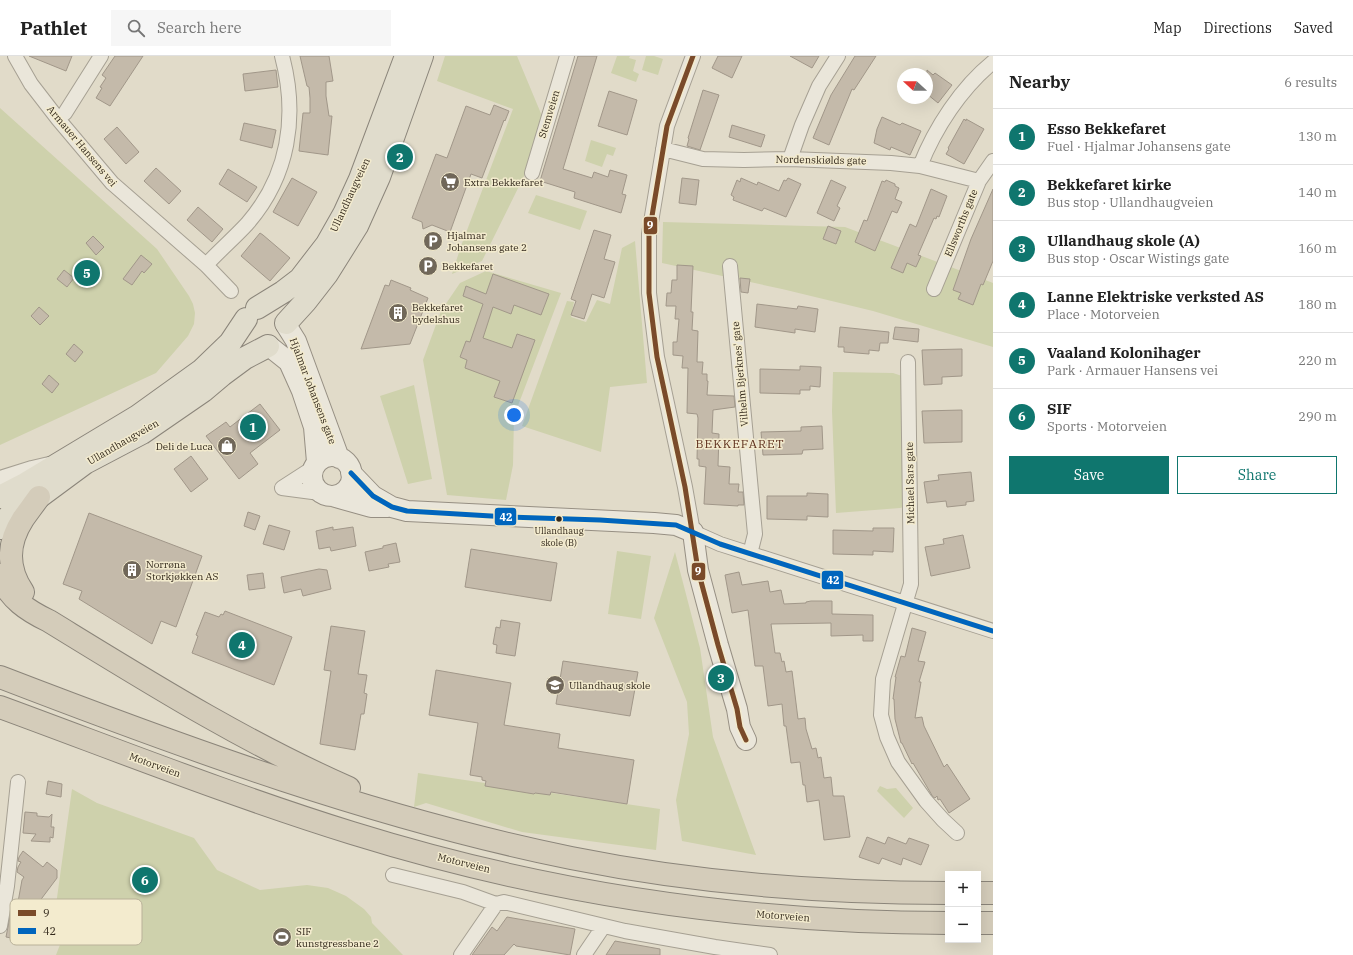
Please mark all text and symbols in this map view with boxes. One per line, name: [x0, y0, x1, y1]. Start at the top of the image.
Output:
search box: [111, 10, 391, 46]
text: Pathlet: [20, 16, 87, 40]
icon: search: [125, 17, 147, 39]
text: Search here: [157, 18, 242, 37]
text: Map: [1153, 19, 1182, 37]
text: Directions: [1204, 19, 1272, 37]
text: Saved: [1294, 19, 1333, 37]
north arrow: [897, 68, 933, 104]
text: Nearby: [1009, 71, 1070, 93]
text: 6 results: [1284, 74, 1337, 91]
street label: Stemveien: [536, 88, 563, 140]
street label: Armauer Hansens vei: [44, 103, 120, 189]
text: Esso Bekkefaret: [1047, 119, 1166, 138]
text: 1: [1018, 128, 1026, 145]
text: 130 m: [1298, 128, 1337, 145]
text: Fuel · Hjalmar Johansens gate: [1047, 138, 1231, 155]
pin: 2: [387, 142, 413, 172]
street label: Nordenskiølds gate: [775, 153, 867, 167]
street label: Ullandhaugveien: [327, 155, 373, 234]
supermarket icon: Extra Bekkefaret: [439, 171, 461, 193]
text: Bekkefaret kirke: [1047, 175, 1171, 194]
place label: Extra Bekkefaret: [464, 176, 543, 189]
text: 2: [1018, 184, 1026, 201]
text: 140 m: [1298, 184, 1337, 201]
street label: Ellsworths gate: [942, 187, 980, 259]
text: Bus stop · Ullandhaugveien: [1047, 194, 1214, 211]
line badge: 9: [643, 216, 658, 235]
text: 9: [647, 218, 654, 232]
place label: Hjalmar Johansens gate 2: [447, 229, 527, 254]
parking icon: Hjalmar Johansens gate 2: [422, 230, 444, 252]
text: Ullandhaug skole (A): [1047, 231, 1200, 250]
text: 3: [1018, 240, 1026, 257]
text: 160 m: [1298, 240, 1337, 257]
text: Bus stop · Oscar Wistings gate: [1047, 250, 1229, 267]
parking icon: Bekkefaret: [417, 255, 439, 277]
pin: 5: [74, 258, 100, 288]
place label: Bekkefaret: [442, 260, 494, 273]
text: Lanne Elektriske verksted AS: [1047, 287, 1264, 306]
text: 4: [1018, 296, 1026, 313]
text: 180 m: [1298, 296, 1337, 313]
place label: Bekkefaret bydelshus: [412, 301, 464, 326]
building icon: Bekkefaret bydelshus: [387, 302, 409, 324]
text: Place · Motorveien: [1047, 306, 1160, 323]
street label: Vilhelm Bjerknes' gate: [729, 321, 751, 427]
street label: Hjalmar Johansens gate: [287, 336, 339, 446]
text: Vaaland Kolonihager: [1047, 343, 1201, 362]
text: 5: [1018, 352, 1026, 369]
text: 220 m: [1298, 352, 1337, 369]
text: Park · Armauer Hansens vei: [1047, 362, 1218, 379]
text: SIF: [1047, 399, 1072, 418]
your location: [504, 405, 524, 425]
text: 6: [1018, 408, 1026, 425]
text: 290 m: [1298, 408, 1337, 425]
pin: 1: [240, 412, 266, 442]
street label: Ullandhaugveien: [85, 416, 161, 468]
text: Sports · Motorveien: [1047, 418, 1167, 435]
shop icon: Deli de Luca: [216, 435, 238, 457]
district label: BEKKEFARET: [695, 436, 785, 451]
place label: Deli de Luca: [156, 440, 214, 453]
street label: Michael Sars gate: [903, 442, 917, 524]
button: Save: [1009, 456, 1169, 494]
button: Share: [1177, 456, 1337, 494]
line badge: 42: [494, 507, 517, 526]
text: 42: [499, 510, 513, 524]
marker: Ullandhaug skole (B): [554, 514, 564, 524]
place label: Ullandhaug skole (B): [534, 525, 584, 548]
place label: Norrøna Storkjøkken AS: [146, 558, 218, 583]
building icon: Norrøna Storkjøkken AS: [121, 559, 143, 581]
line badge: 9: [691, 562, 706, 581]
text: 9: [695, 564, 702, 578]
line badge: 42: [821, 570, 844, 590]
text: 42: [826, 573, 840, 587]
pin: 4: [229, 630, 255, 660]
pin: 3: [708, 663, 734, 693]
school or university icon: Ullandhaug skole: [544, 674, 566, 696]
place label: Ullandhaug skole: [569, 679, 650, 692]
street label: Motorveien: [128, 750, 183, 781]
street label: Motorveien: [436, 850, 492, 876]
pin: 6: [132, 865, 158, 895]
map controls: [945, 871, 981, 943]
button: +: [945, 871, 981, 907]
legend: [10, 899, 142, 945]
text: 9: [43, 906, 50, 920]
button: −: [945, 907, 981, 943]
street label: Motorveien: [756, 908, 811, 924]
text: 42: [43, 924, 56, 938]
place label: SIF kunstgressbane 2: [296, 925, 379, 950]
sports icon: SIF kunstgressbane 2: [271, 926, 293, 948]

